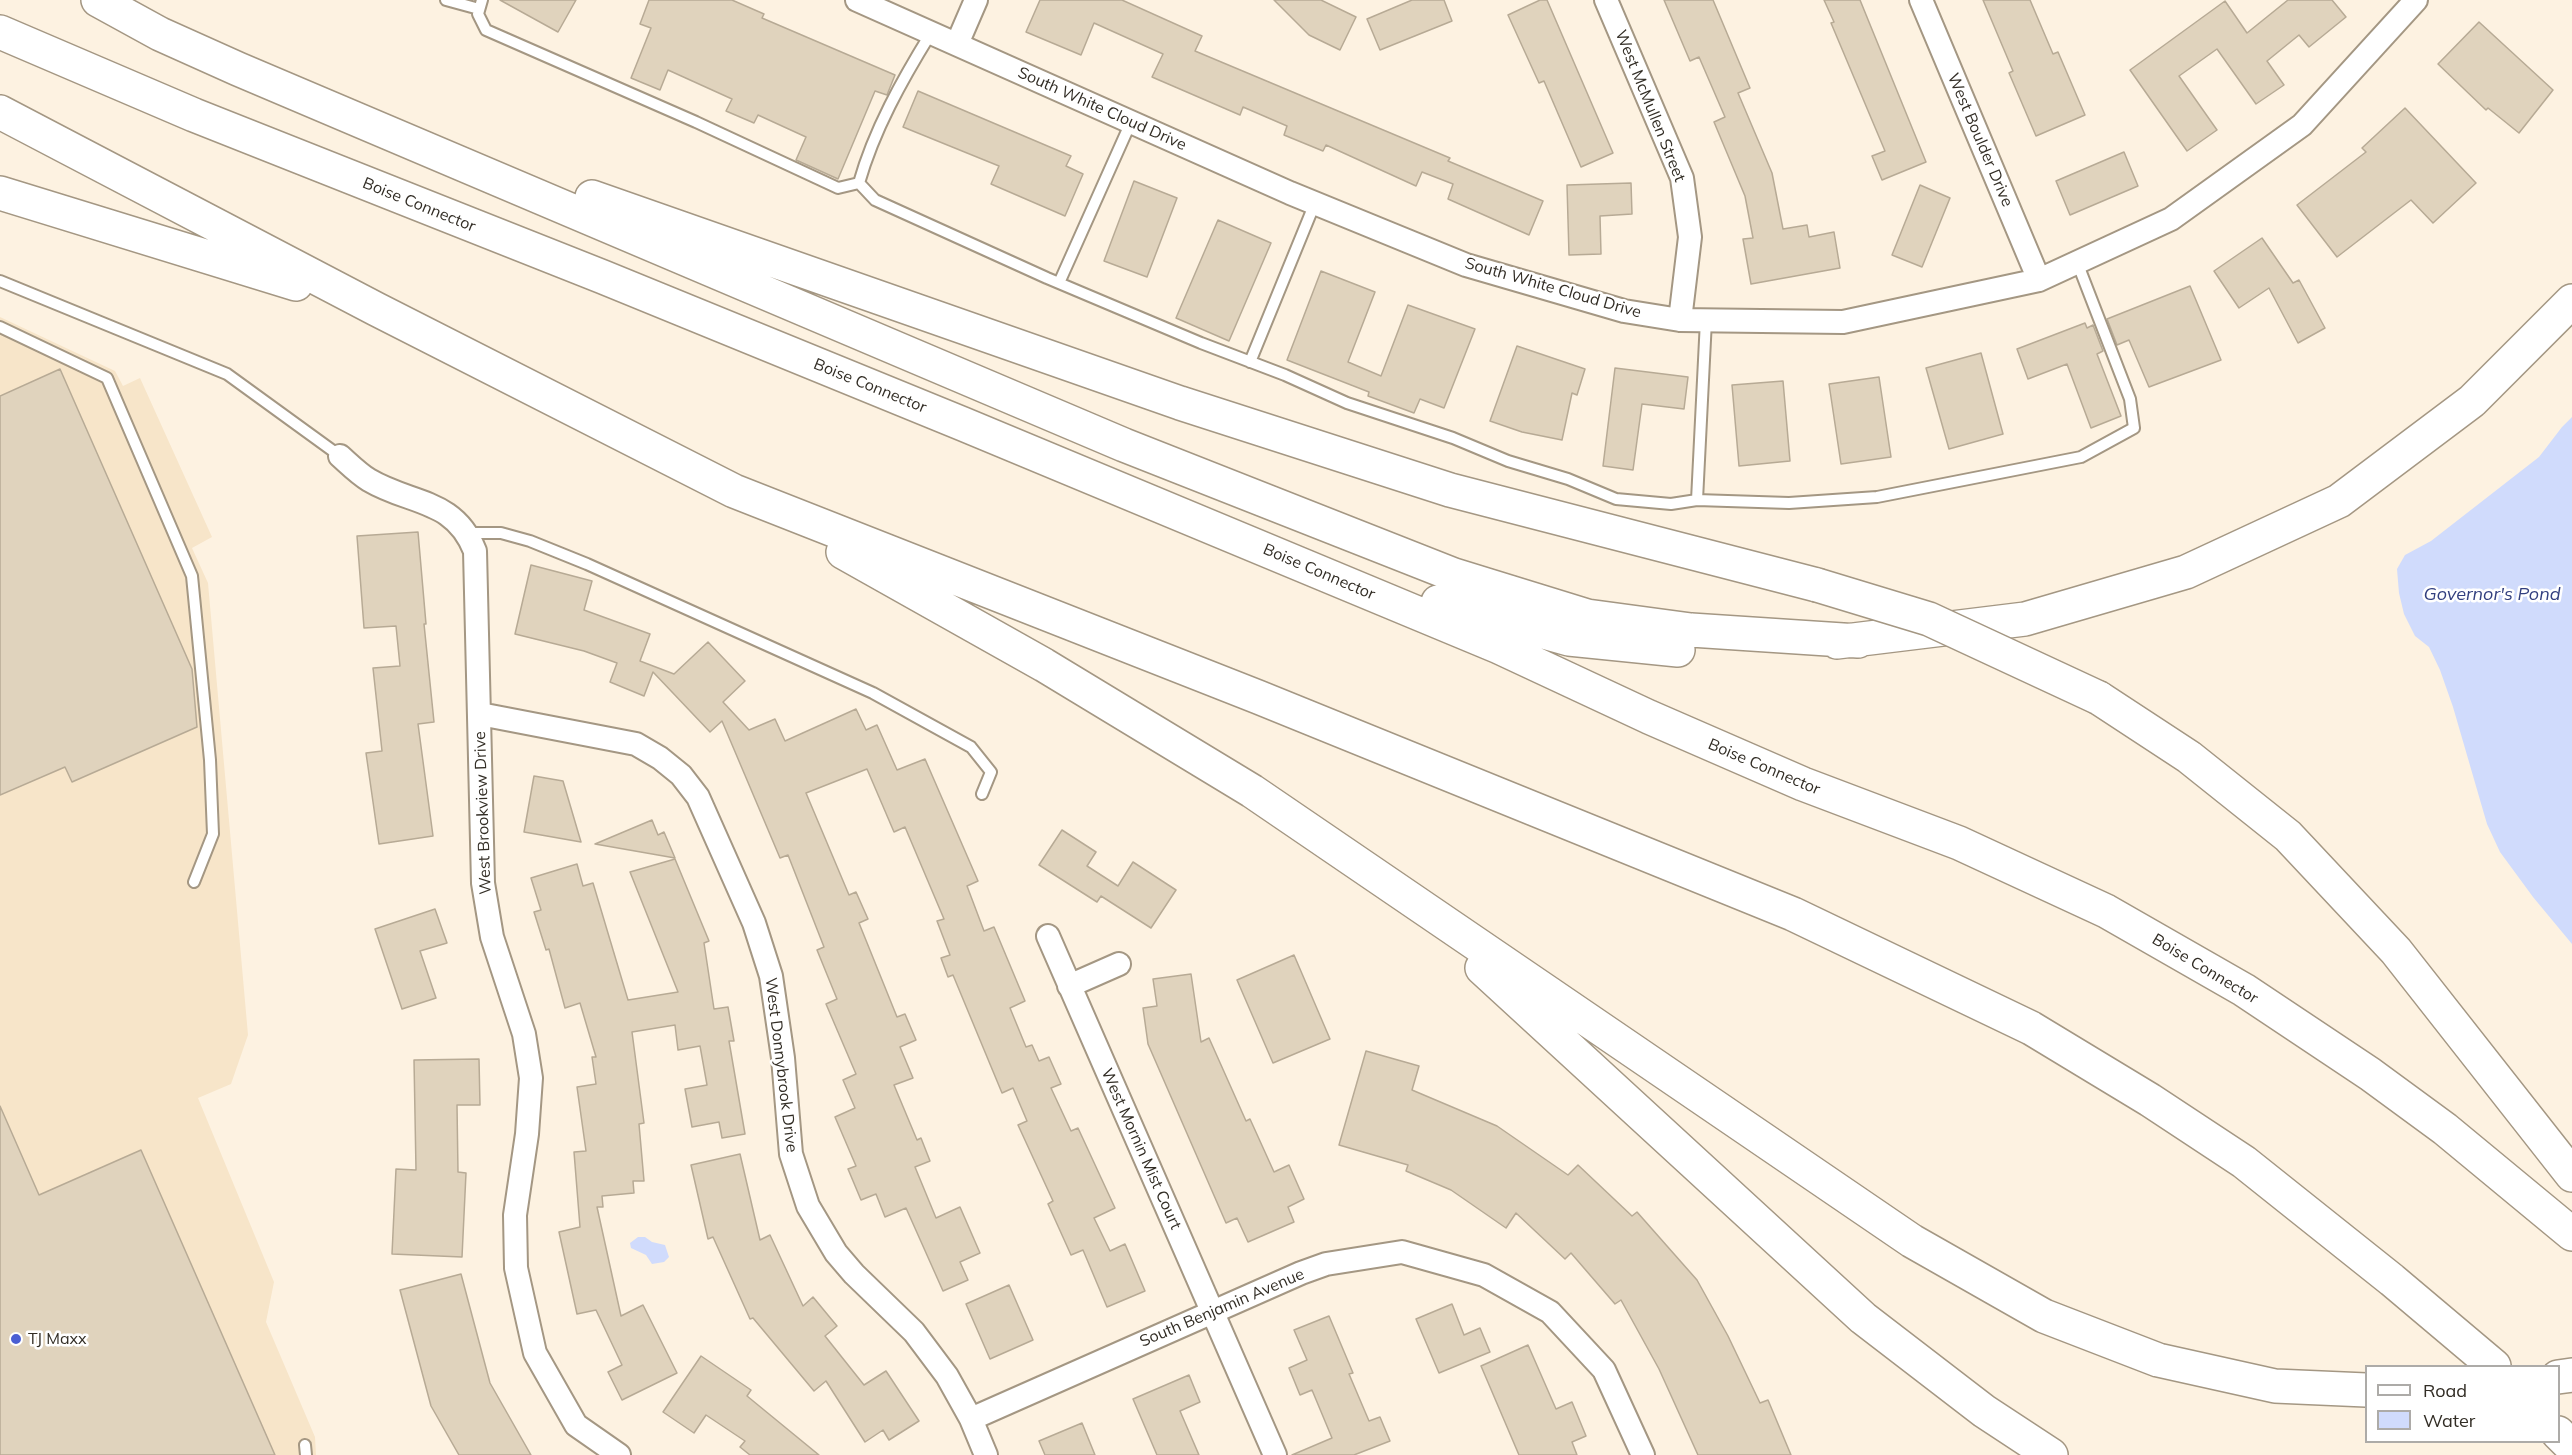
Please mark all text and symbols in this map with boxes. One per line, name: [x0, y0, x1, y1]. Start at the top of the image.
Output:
street label: West McMullen Street: [1611, 27, 1689, 185]
street label: South White Cloud Drive: [1015, 63, 1189, 155]
street label: West Boulder Drive: [1943, 70, 2017, 210]
street label: Boise Connector: [360, 174, 478, 236]
street label: South White Cloud Drive: [1463, 254, 1643, 322]
street label: Boise Connector: [811, 355, 929, 417]
street label: Boise Connector: [1260, 540, 1378, 604]
water label: Governor's Pond: [2424, 584, 2560, 606]
street label: West Brookview Drive: [471, 731, 495, 895]
street label: Boise Connector: [1705, 735, 1823, 799]
street label: Boise Connector: [2149, 930, 2261, 1008]
street label: West Donnybrook Drive: [761, 976, 801, 1154]
street label: West Mornin Mist Court: [1097, 1065, 1185, 1233]
street label: South Benjamin Avenue: [1137, 1265, 1307, 1351]
place label: TJ Maxx: [28, 1329, 87, 1349]
marker: TJ Maxx: [9, 1332, 23, 1346]
legend: [2365, 1365, 2560, 1443]
text: Road: [2423, 1379, 2467, 1402]
text: Water: [2423, 1409, 2475, 1432]

